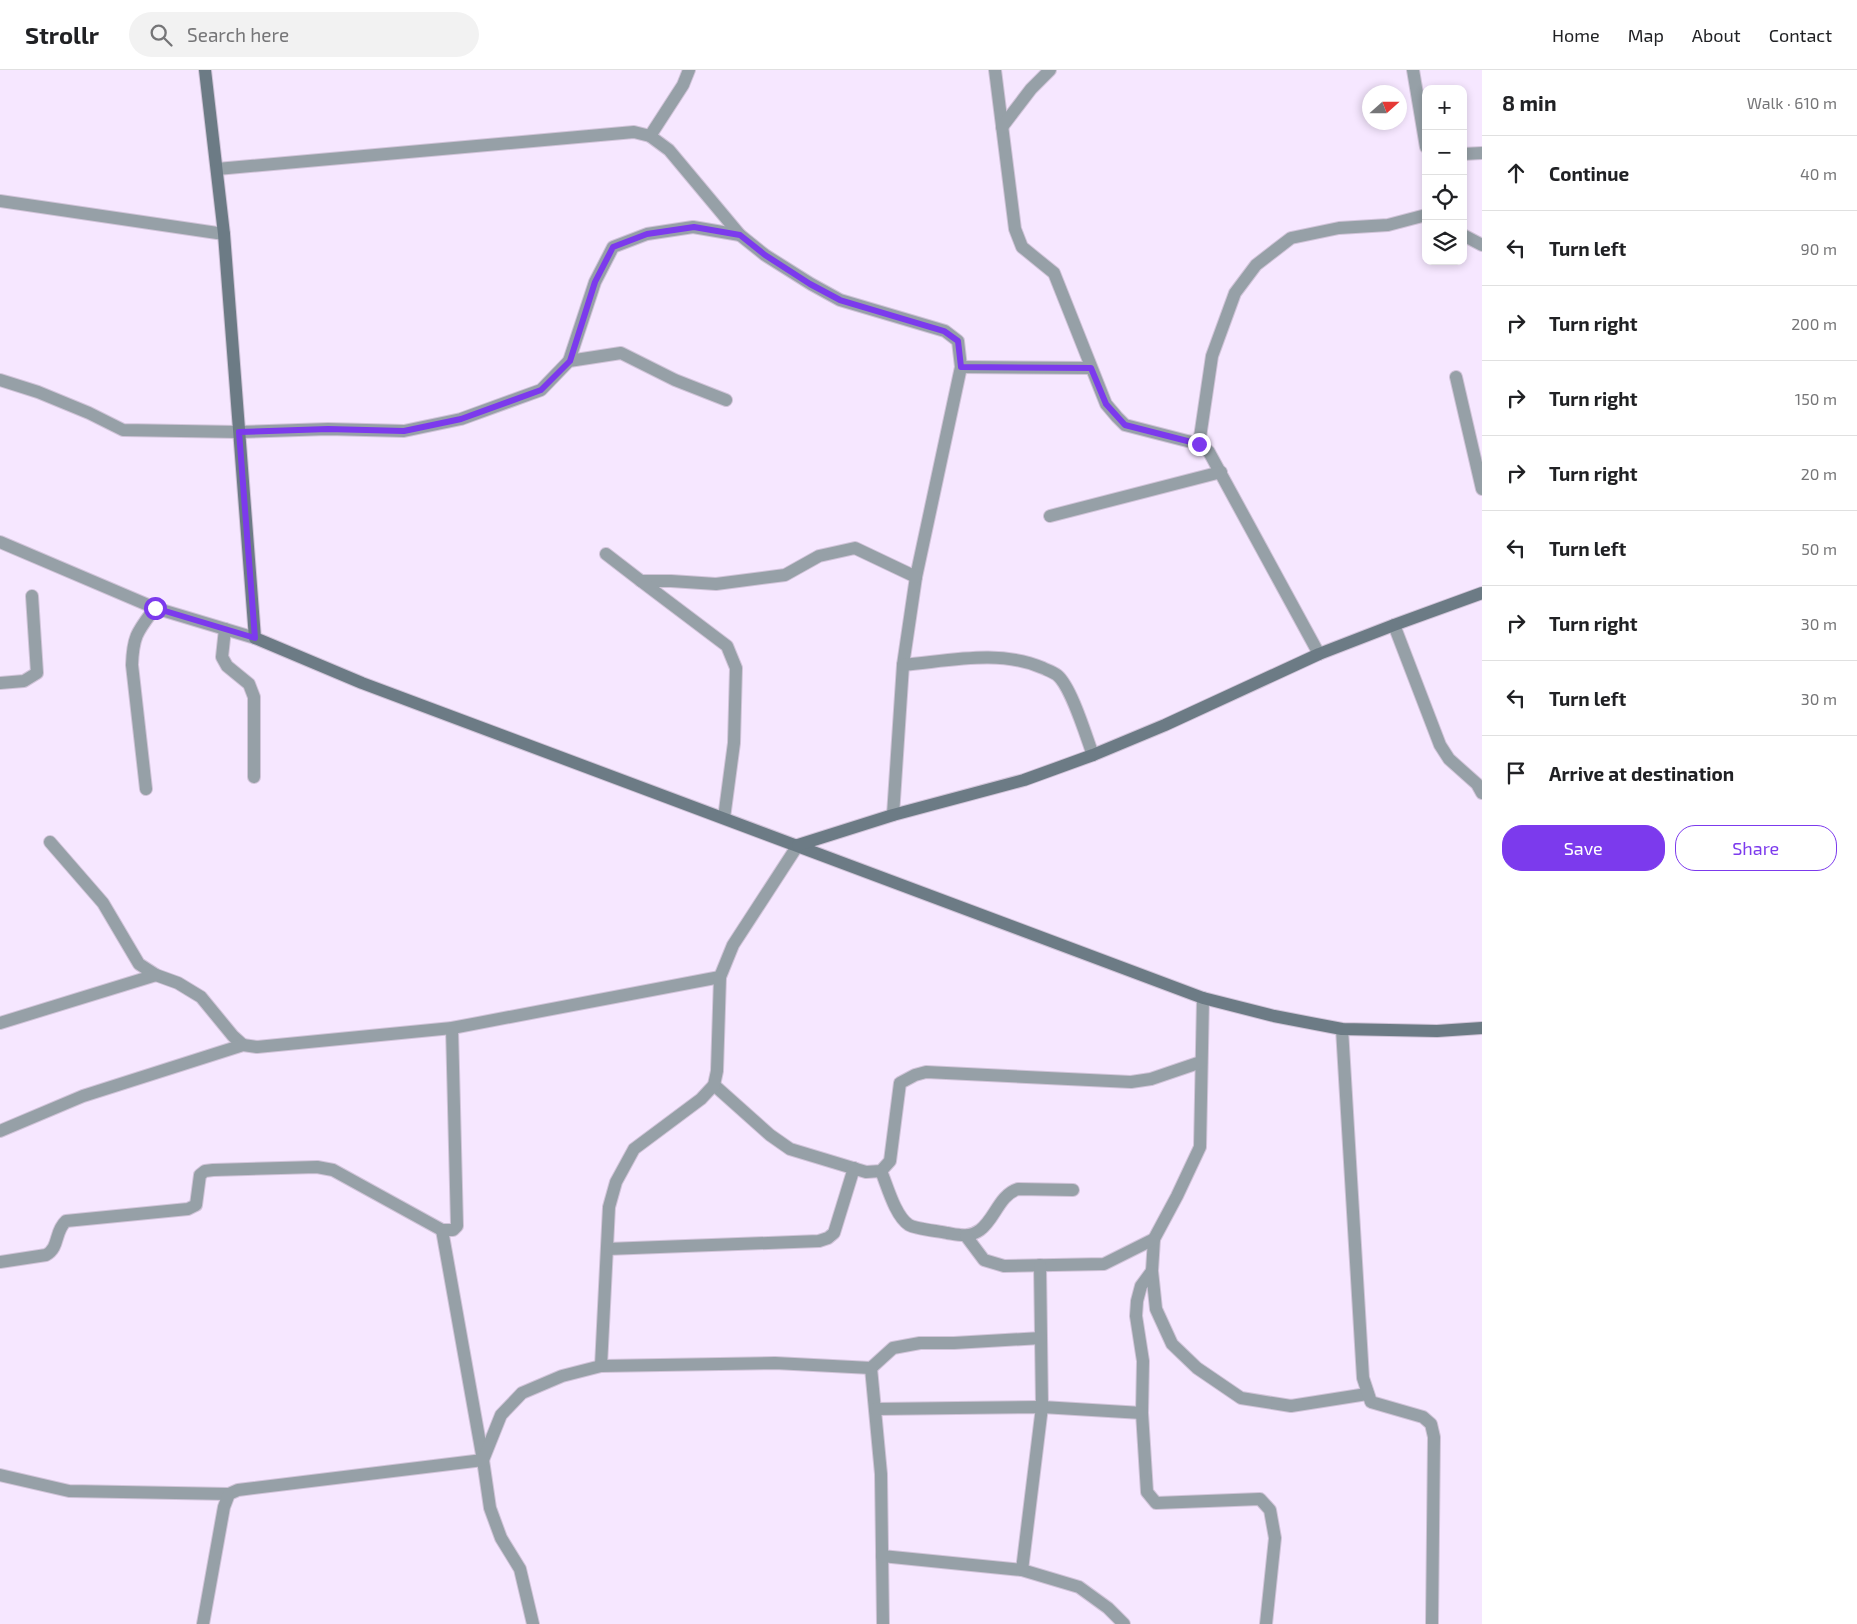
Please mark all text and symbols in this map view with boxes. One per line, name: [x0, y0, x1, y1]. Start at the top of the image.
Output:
search box: [129, 12, 479, 57]
text: Strollr: [25, 20, 99, 49]
icon: search: [147, 21, 175, 49]
text: Search here: [187, 23, 289, 46]
text: Home: [1552, 24, 1600, 46]
text: Map: [1628, 24, 1664, 46]
text: About: [1692, 24, 1741, 46]
text: Contact: [1769, 24, 1832, 46]
north arrow: [1362, 85, 1407, 130]
map controls: [1422, 85, 1467, 265]
button: +: [1422, 85, 1467, 130]
text: 8 min: [1502, 90, 1557, 115]
text: Walk · 610 m: [1747, 93, 1837, 112]
button: −: [1422, 130, 1467, 175]
icon: ahead: [1502, 159, 1530, 187]
text: Continue: [1549, 162, 1629, 185]
text: 40 m: [1800, 164, 1837, 183]
button: locate: [1422, 175, 1467, 220]
button: layers: [1422, 220, 1467, 265]
icon: left: [1502, 234, 1530, 262]
text: Turn left: [1549, 237, 1626, 260]
text: 90 m: [1801, 239, 1837, 258]
icon: right: [1502, 309, 1530, 337]
text: Turn right: [1549, 312, 1637, 335]
text: 200 m: [1791, 314, 1837, 333]
icon: right: [1502, 384, 1530, 412]
text: Turn right: [1549, 387, 1637, 410]
text: 150 m: [1795, 389, 1837, 408]
route end: [1188, 433, 1211, 456]
icon: right: [1502, 459, 1530, 487]
text: Turn right: [1549, 462, 1637, 485]
text: 20 m: [1801, 464, 1837, 483]
icon: left: [1502, 534, 1530, 562]
text: Turn left: [1549, 537, 1626, 560]
text: 50 m: [1801, 539, 1837, 558]
route start: [144, 597, 167, 620]
icon: right: [1502, 609, 1530, 637]
text: Turn right: [1549, 612, 1637, 635]
text: 30 m: [1801, 614, 1837, 633]
icon: left: [1502, 684, 1530, 712]
text: Turn left: [1549, 687, 1626, 710]
text: 30 m: [1801, 689, 1837, 708]
icon: arrive: [1502, 759, 1530, 787]
text: Arrive at destination: [1549, 762, 1734, 785]
button: Save: [1502, 825, 1665, 871]
button: Share: [1675, 825, 1837, 871]

